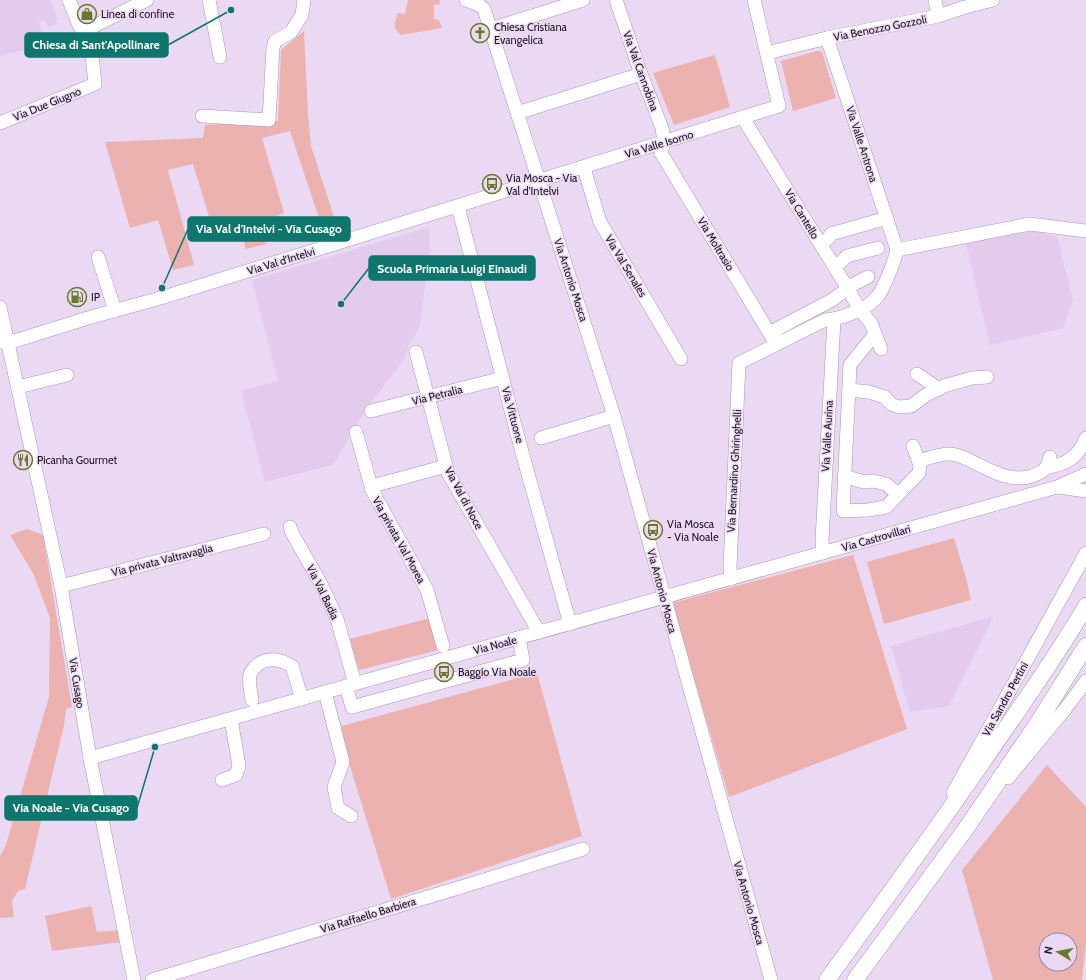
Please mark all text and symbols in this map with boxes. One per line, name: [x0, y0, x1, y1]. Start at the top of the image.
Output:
shop icon: Linea di confine: [76, 3, 98, 25]
place label: Linea di confine: [101, 7, 174, 21]
street label: Via Benozzo Gozzoli: [832, 12, 928, 44]
place label: Chiesa Cristiana Evangelica: [494, 20, 568, 47]
church icon: Chiesa Cristiana Evangelica: [469, 22, 491, 44]
street label: Via Val Cannobina: [620, 29, 662, 114]
callout: Chiesa di Sant'Apollinare: [25, 33, 168, 57]
text: Chiesa di Sant'Apollinare: [32, 37, 160, 52]
street label: Via Due Giugno: [11, 84, 83, 124]
street label: Via Valle Antrona: [843, 104, 881, 185]
street label: Via Valle Isorno: [623, 127, 695, 161]
place label: Via Mosca - Via Val d'Intelvi: [506, 171, 578, 198]
bus stop icon: Via Mosca - Via Val d'Intelvi: [481, 173, 503, 195]
street label: Via Cantello: [782, 186, 822, 242]
street label: Via Moltrasio: [695, 215, 737, 273]
callout: Via Val d'Intelvi - Via Cusago: [188, 217, 350, 241]
text: Via Val d'Intelvi - Via Cusago: [196, 221, 342, 236]
street label: Via Val Senales: [602, 232, 650, 300]
street label: Via Antonio Mosca: [551, 237, 591, 324]
street label: Via Val d'Intelvi: [245, 244, 317, 278]
callout: Scuola Primaria Luigi Einaudi: [369, 256, 535, 280]
text: Scuola Primaria Luigi Einaudi: [377, 261, 527, 276]
fuel station icon: IP: [66, 286, 88, 308]
place label: IP: [91, 290, 101, 304]
street label: Via Petralia: [410, 382, 464, 408]
street label: Via Vittuone: [499, 385, 527, 445]
street label: Via Valle Aurina: [818, 399, 836, 472]
street label: Via Bernardino Ghiringhelli: [724, 409, 744, 533]
restaurant icon: Picanha Gourmet: [12, 449, 34, 471]
place label: Picanha Gourmet: [37, 453, 118, 467]
street label: Via Val di Noce: [442, 464, 487, 532]
street label: Via privata Val Morea: [369, 494, 429, 586]
place label: Via Mosca - Via Noale: [667, 517, 719, 544]
bus stop icon: Via Mosca - Via Noale: [642, 519, 664, 541]
street label: Via Castrovillari: [840, 521, 912, 555]
street label: Via privata Valtravaglia: [110, 540, 215, 579]
street label: Via Antonio Mosca: [644, 547, 680, 635]
street label: Via Val Badia: [304, 562, 343, 622]
street label: Via Noale: [472, 632, 519, 658]
street label: Via Cusago: [66, 657, 88, 709]
street label: Via Sandro Pertini: [979, 659, 1031, 739]
bus stop icon: Baggio Via Noale: [433, 661, 455, 683]
place label: Baggio Via Noale: [458, 665, 537, 679]
callout: Via Noale - Via Cusago: [5, 796, 137, 820]
text: Via Noale - Via Cusago: [13, 800, 129, 815]
street label: Via Antonio Mosca: [730, 859, 768, 947]
street label: Via Raffaello Barbiera: [319, 894, 418, 936]
north arrow: [1038, 932, 1078, 972]
text: N: [1041, 945, 1056, 955]

